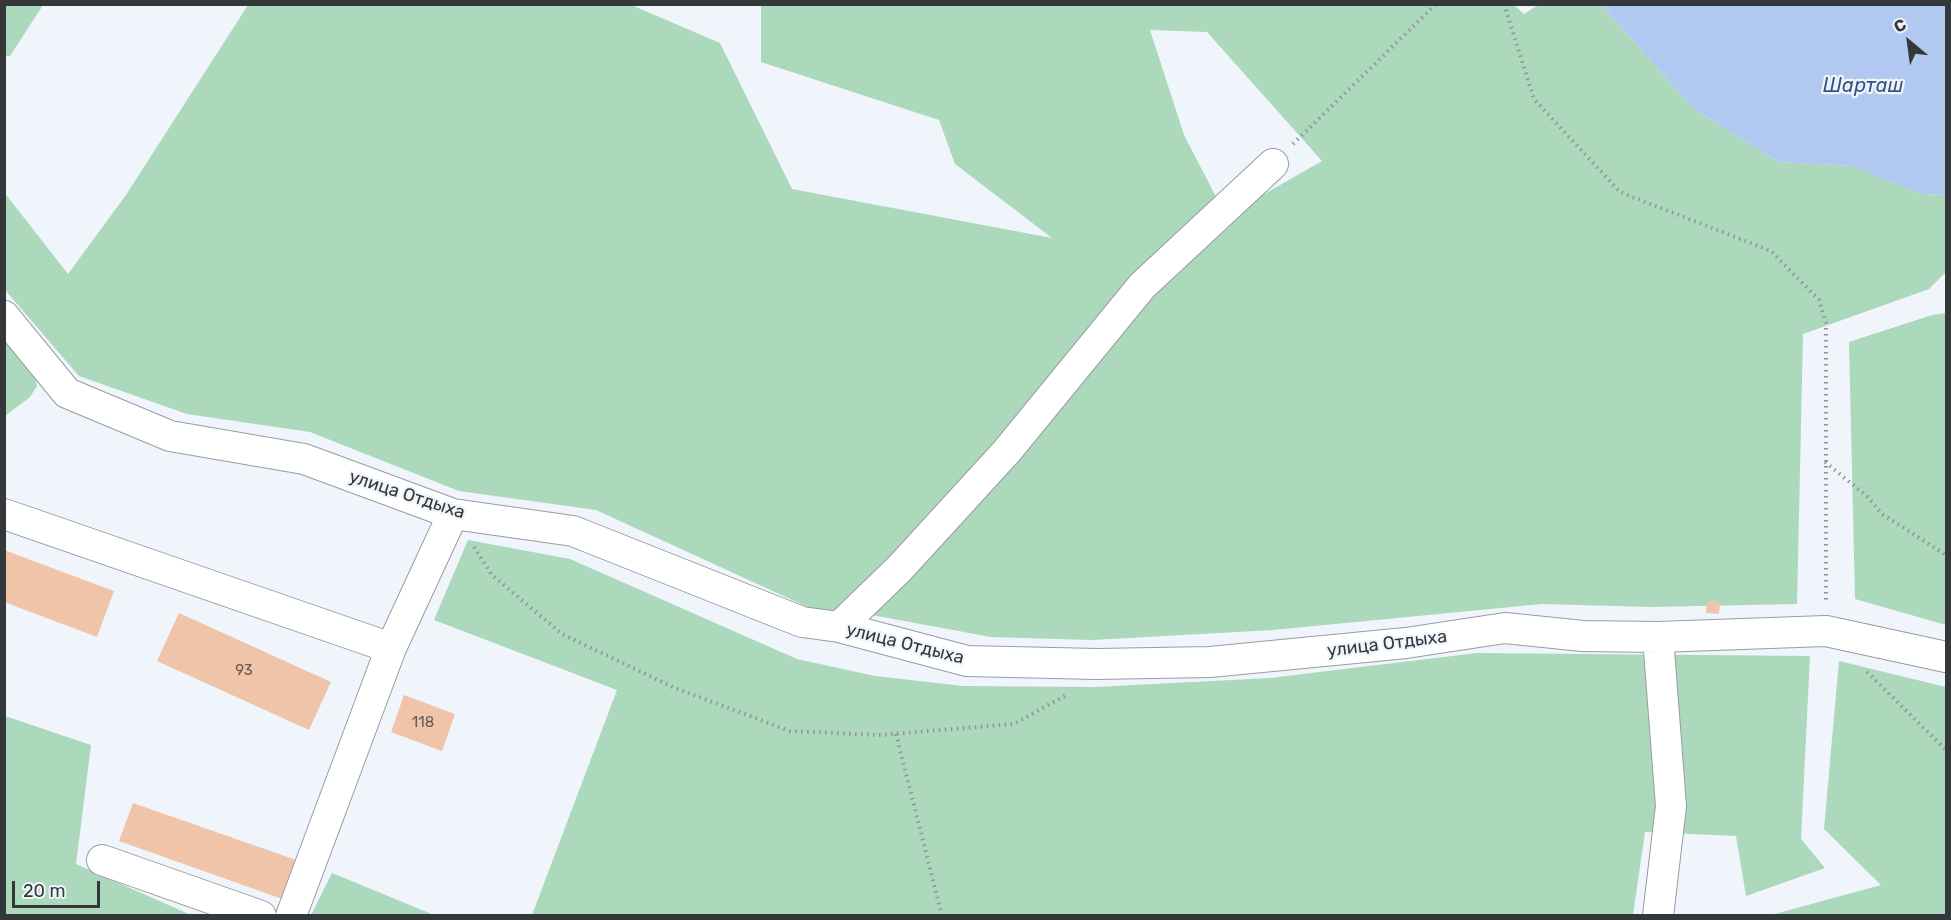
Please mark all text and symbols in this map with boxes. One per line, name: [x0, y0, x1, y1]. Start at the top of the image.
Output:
north arrow: [1879, 12, 1939, 72]
text: С: [1891, 15, 1910, 37]
water label: Шарташ: [1823, 74, 1903, 98]
street label: улица Отдыха: [346, 466, 468, 524]
street label: улица Отдыха: [844, 619, 966, 669]
street label: улица Отдыха: [1326, 626, 1448, 662]
house number: 93: [235, 662, 253, 680]
house number: 118: [412, 714, 434, 732]
scale bar: [15, 869, 104, 907]
text: 20 m: [23, 880, 65, 902]

